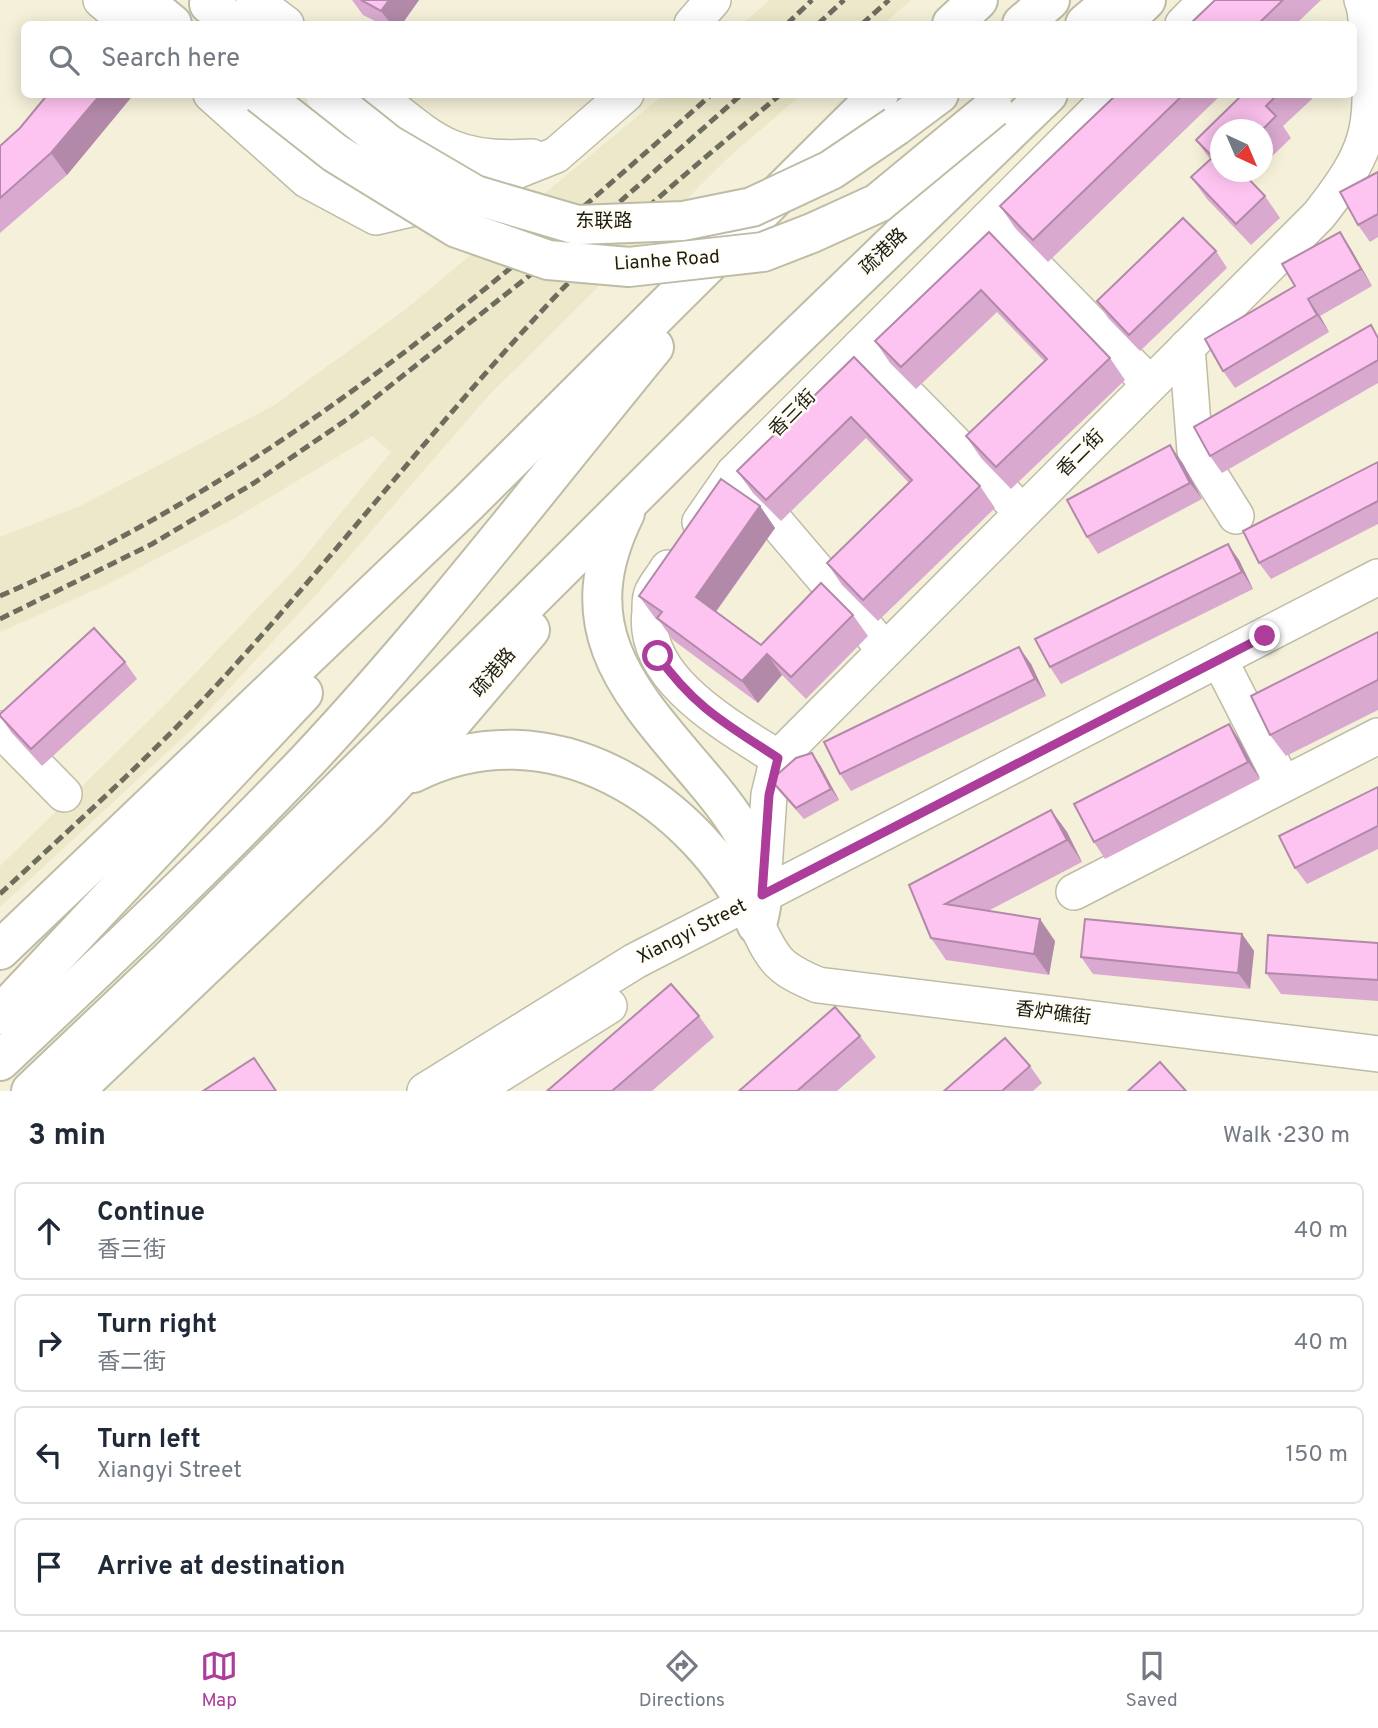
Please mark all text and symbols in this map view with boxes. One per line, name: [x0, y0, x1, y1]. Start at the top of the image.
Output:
search box: [21, 21, 1357, 98]
icon: search: [45, 41, 83, 79]
text: Search here: [101, 43, 240, 76]
north arrow: [1210, 119, 1273, 182]
street label: 东联路: [575, 210, 633, 234]
street label: 疏港路: [855, 224, 913, 280]
street label: Lianhe Road: [613, 245, 721, 277]
street label: 香三街: [764, 385, 822, 443]
street label: 香二街: [1052, 425, 1110, 483]
route end: [1249, 620, 1280, 651]
route start: [642, 640, 673, 671]
street label: 疏港路: [466, 643, 522, 703]
street label: Xiangyi Street: [633, 894, 751, 970]
street label: 香炉礁街: [1014, 997, 1092, 1031]
text: 3 min: [28, 1118, 106, 1155]
text: Walk · 230 m: [1223, 1122, 1350, 1151]
text: Continue: [97, 1197, 205, 1230]
icon: ahead: [30, 1212, 68, 1250]
text: 40 m: [1294, 1217, 1348, 1246]
text: 香三街: [97, 1237, 166, 1266]
text: Turn right: [97, 1309, 217, 1342]
icon: right: [30, 1324, 68, 1362]
text: 40 m: [1294, 1329, 1348, 1358]
text: 香二街: [97, 1349, 166, 1378]
text: Turn left: [97, 1424, 201, 1457]
icon: left: [30, 1436, 68, 1474]
text: 150 m: [1286, 1441, 1348, 1470]
text: Xiangyi Street: [97, 1457, 242, 1486]
icon: arrive: [30, 1548, 68, 1586]
text: Arrive at destination: [97, 1551, 345, 1584]
tab: Map: [200, 1647, 238, 1713]
tab: Directions: [639, 1647, 725, 1713]
tab: Saved: [1126, 1647, 1178, 1713]

